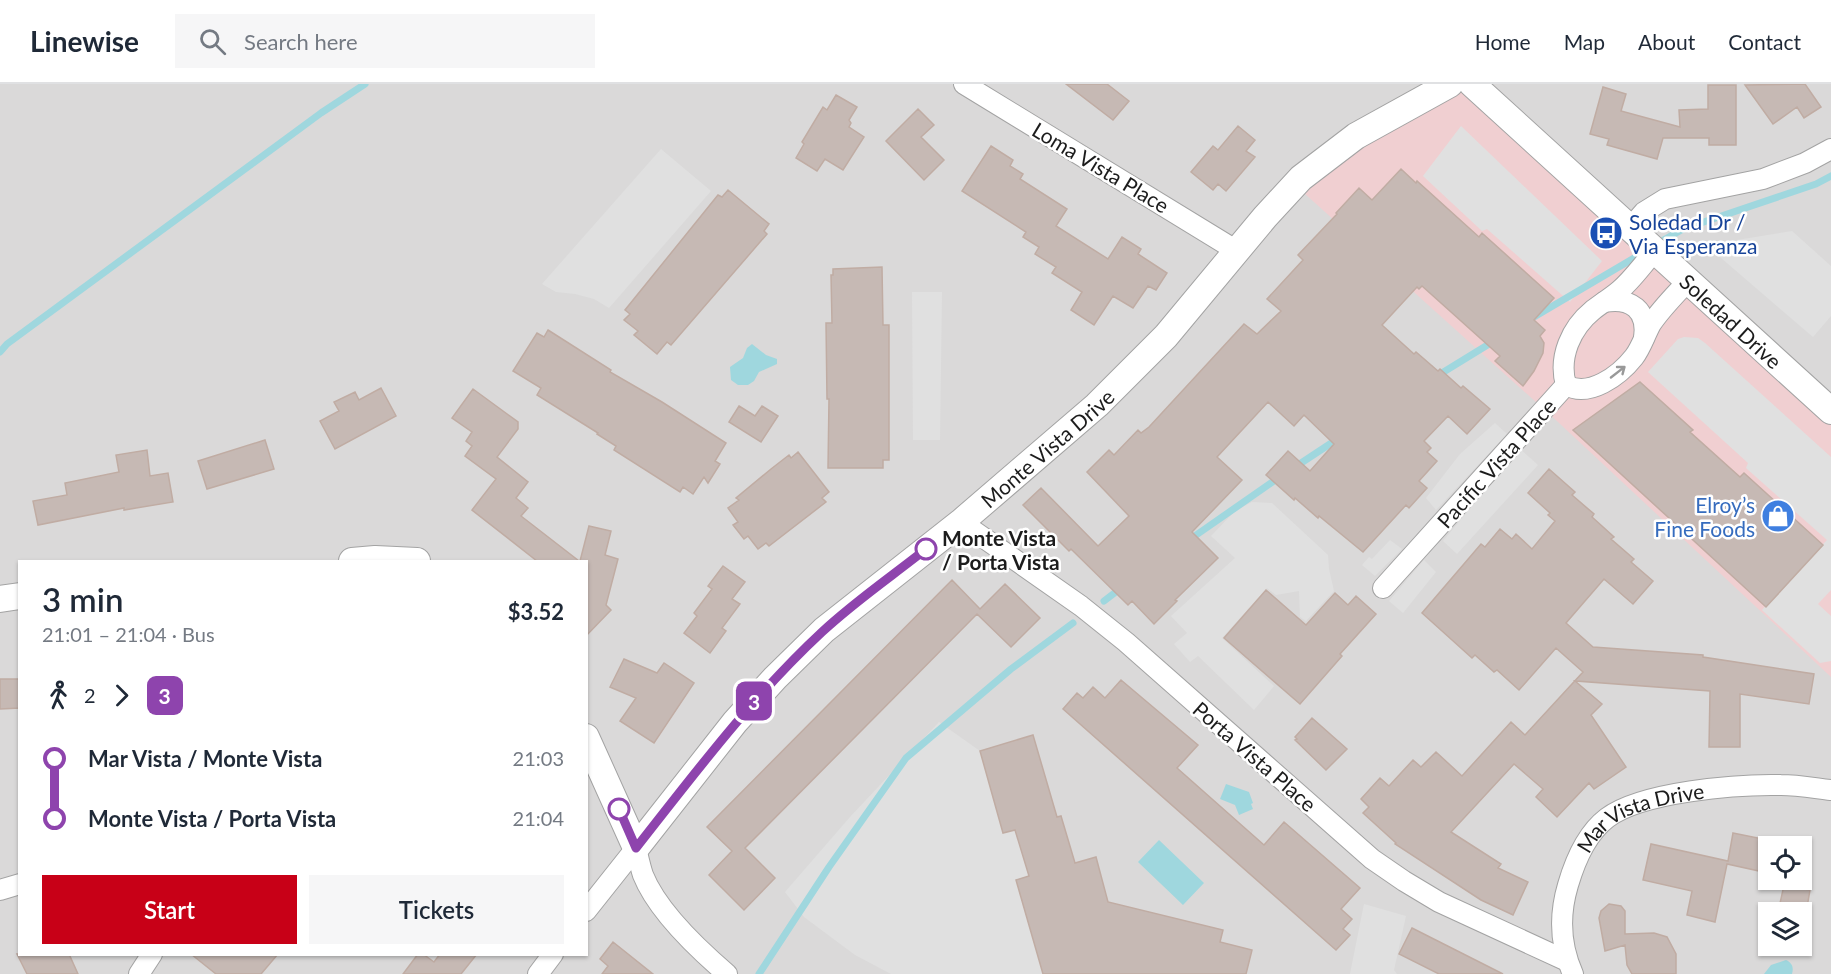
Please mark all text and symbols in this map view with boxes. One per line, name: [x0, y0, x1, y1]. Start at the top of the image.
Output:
search box: [175, 14, 595, 68]
text: Linewise: [30, 24, 139, 58]
icon: search: [196, 25, 229, 58]
text: Search here: [244, 28, 358, 55]
text: Home: [1475, 29, 1531, 54]
text: Map: [1564, 29, 1605, 54]
text: About: [1638, 29, 1695, 54]
text: Contact: [1728, 29, 1801, 54]
street label: Loma Vista Place: [1028, 116, 1174, 218]
place label: Soledad Dr / Via Esperanza: [1629, 209, 1758, 258]
bus stop icon: Soledad Dr / Via Esperanza: [1588, 215, 1624, 251]
street label: Soledad Drive: [1675, 268, 1788, 373]
one-way arrow: [1610, 365, 1626, 378]
street label: Monte Vista Drive: [975, 383, 1119, 512]
street label: Pacific Vista Place: [1432, 393, 1560, 533]
place label: Elroy’s Fine Foods: [1654, 492, 1755, 541]
shop icon: Elroy’s Fine Foods: [1760, 498, 1796, 534]
place label: Monte Vista / Porta Vista: [942, 525, 1060, 574]
marker: Monte Vista / Porta Vista: [915, 538, 937, 560]
text: 3 min: [42, 579, 123, 619]
text: $3.52: [508, 598, 564, 625]
text: 21:01 – 21:04 · Bus: [42, 622, 215, 646]
icon: walk: [42, 679, 75, 712]
icon: forward: [105, 679, 138, 712]
line badge: 3: [734, 682, 774, 720]
text: 2: [84, 683, 96, 707]
text: 3: [159, 683, 171, 708]
text: 3: [748, 689, 760, 714]
street label: Porta Vista Place: [1188, 696, 1322, 816]
text: Mar Vista / Monte Vista: [88, 745, 322, 772]
text: 21:03: [513, 746, 564, 770]
street label: Mar Vista Drive: [1570, 777, 1705, 857]
unlabelled marker: [608, 798, 630, 820]
text: Monte Vista / Porta Vista: [88, 805, 336, 832]
text: 21:04: [513, 806, 564, 830]
map controls: [1758, 836, 1812, 956]
button: locate: [1758, 836, 1812, 890]
button: Start: [42, 875, 297, 944]
button: Tickets: [309, 875, 564, 944]
button: layers: [1758, 902, 1812, 956]

